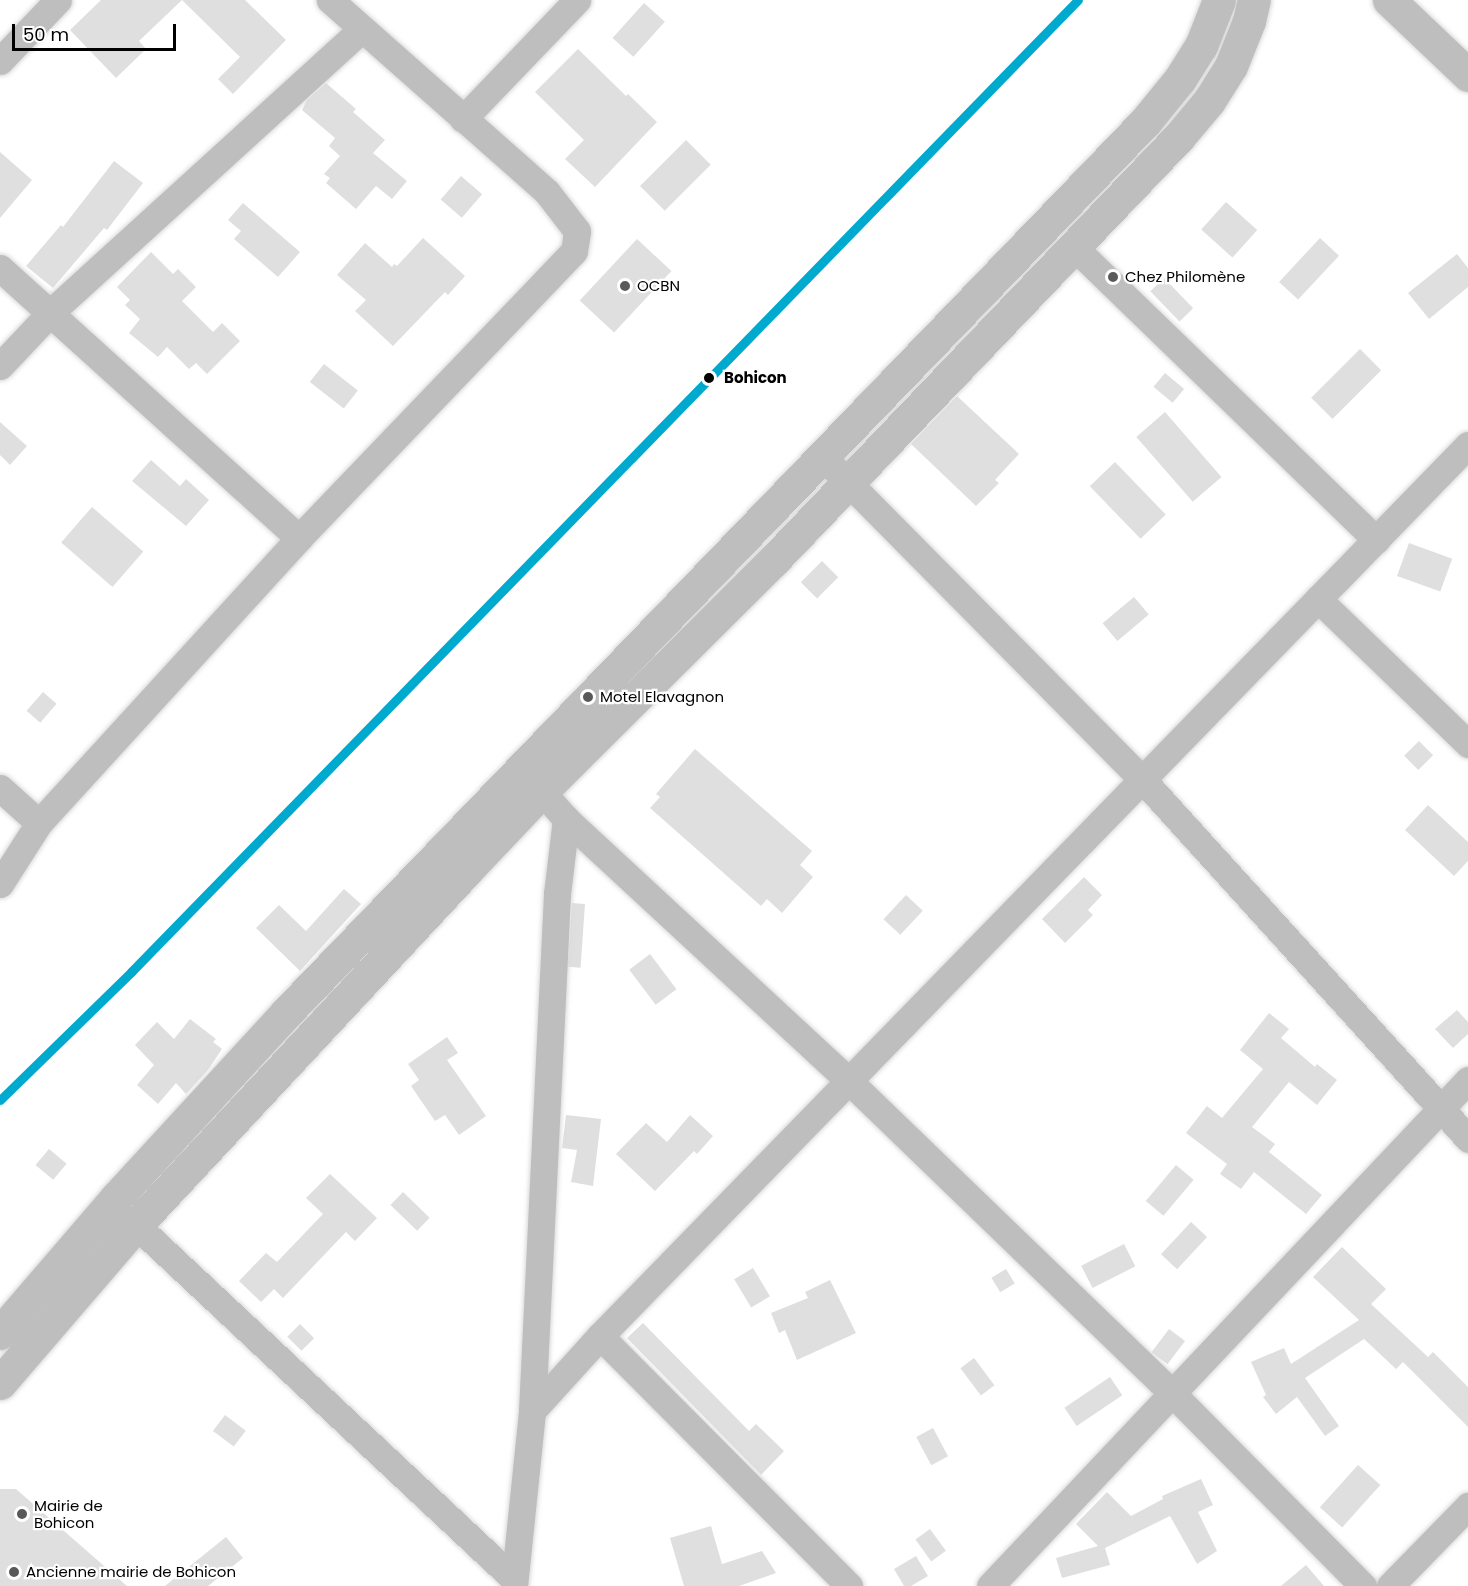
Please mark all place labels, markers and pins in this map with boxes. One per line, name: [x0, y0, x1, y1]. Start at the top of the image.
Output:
place label: Chez Philomène: [1125, 268, 1245, 286]
marker: Chez Philomène: [1106, 270, 1120, 284]
place label: OCBN: [637, 277, 680, 295]
marker: OCBN: [618, 279, 632, 293]
marker: Bohicon: [699, 368, 719, 388]
place label: Bohicon: [724, 369, 787, 387]
place label: Motel Elavagnon: [600, 688, 724, 706]
marker: Motel Elavagnon: [581, 690, 595, 704]
place label: Mairie de Bohicon: [34, 1496, 103, 1531]
marker: Mairie de Bohicon: [15, 1507, 29, 1521]
place label: Ancienne mairie de Bohicon: [26, 1563, 236, 1581]
marker: Ancienne mairie de Bohicon: [7, 1565, 21, 1579]

